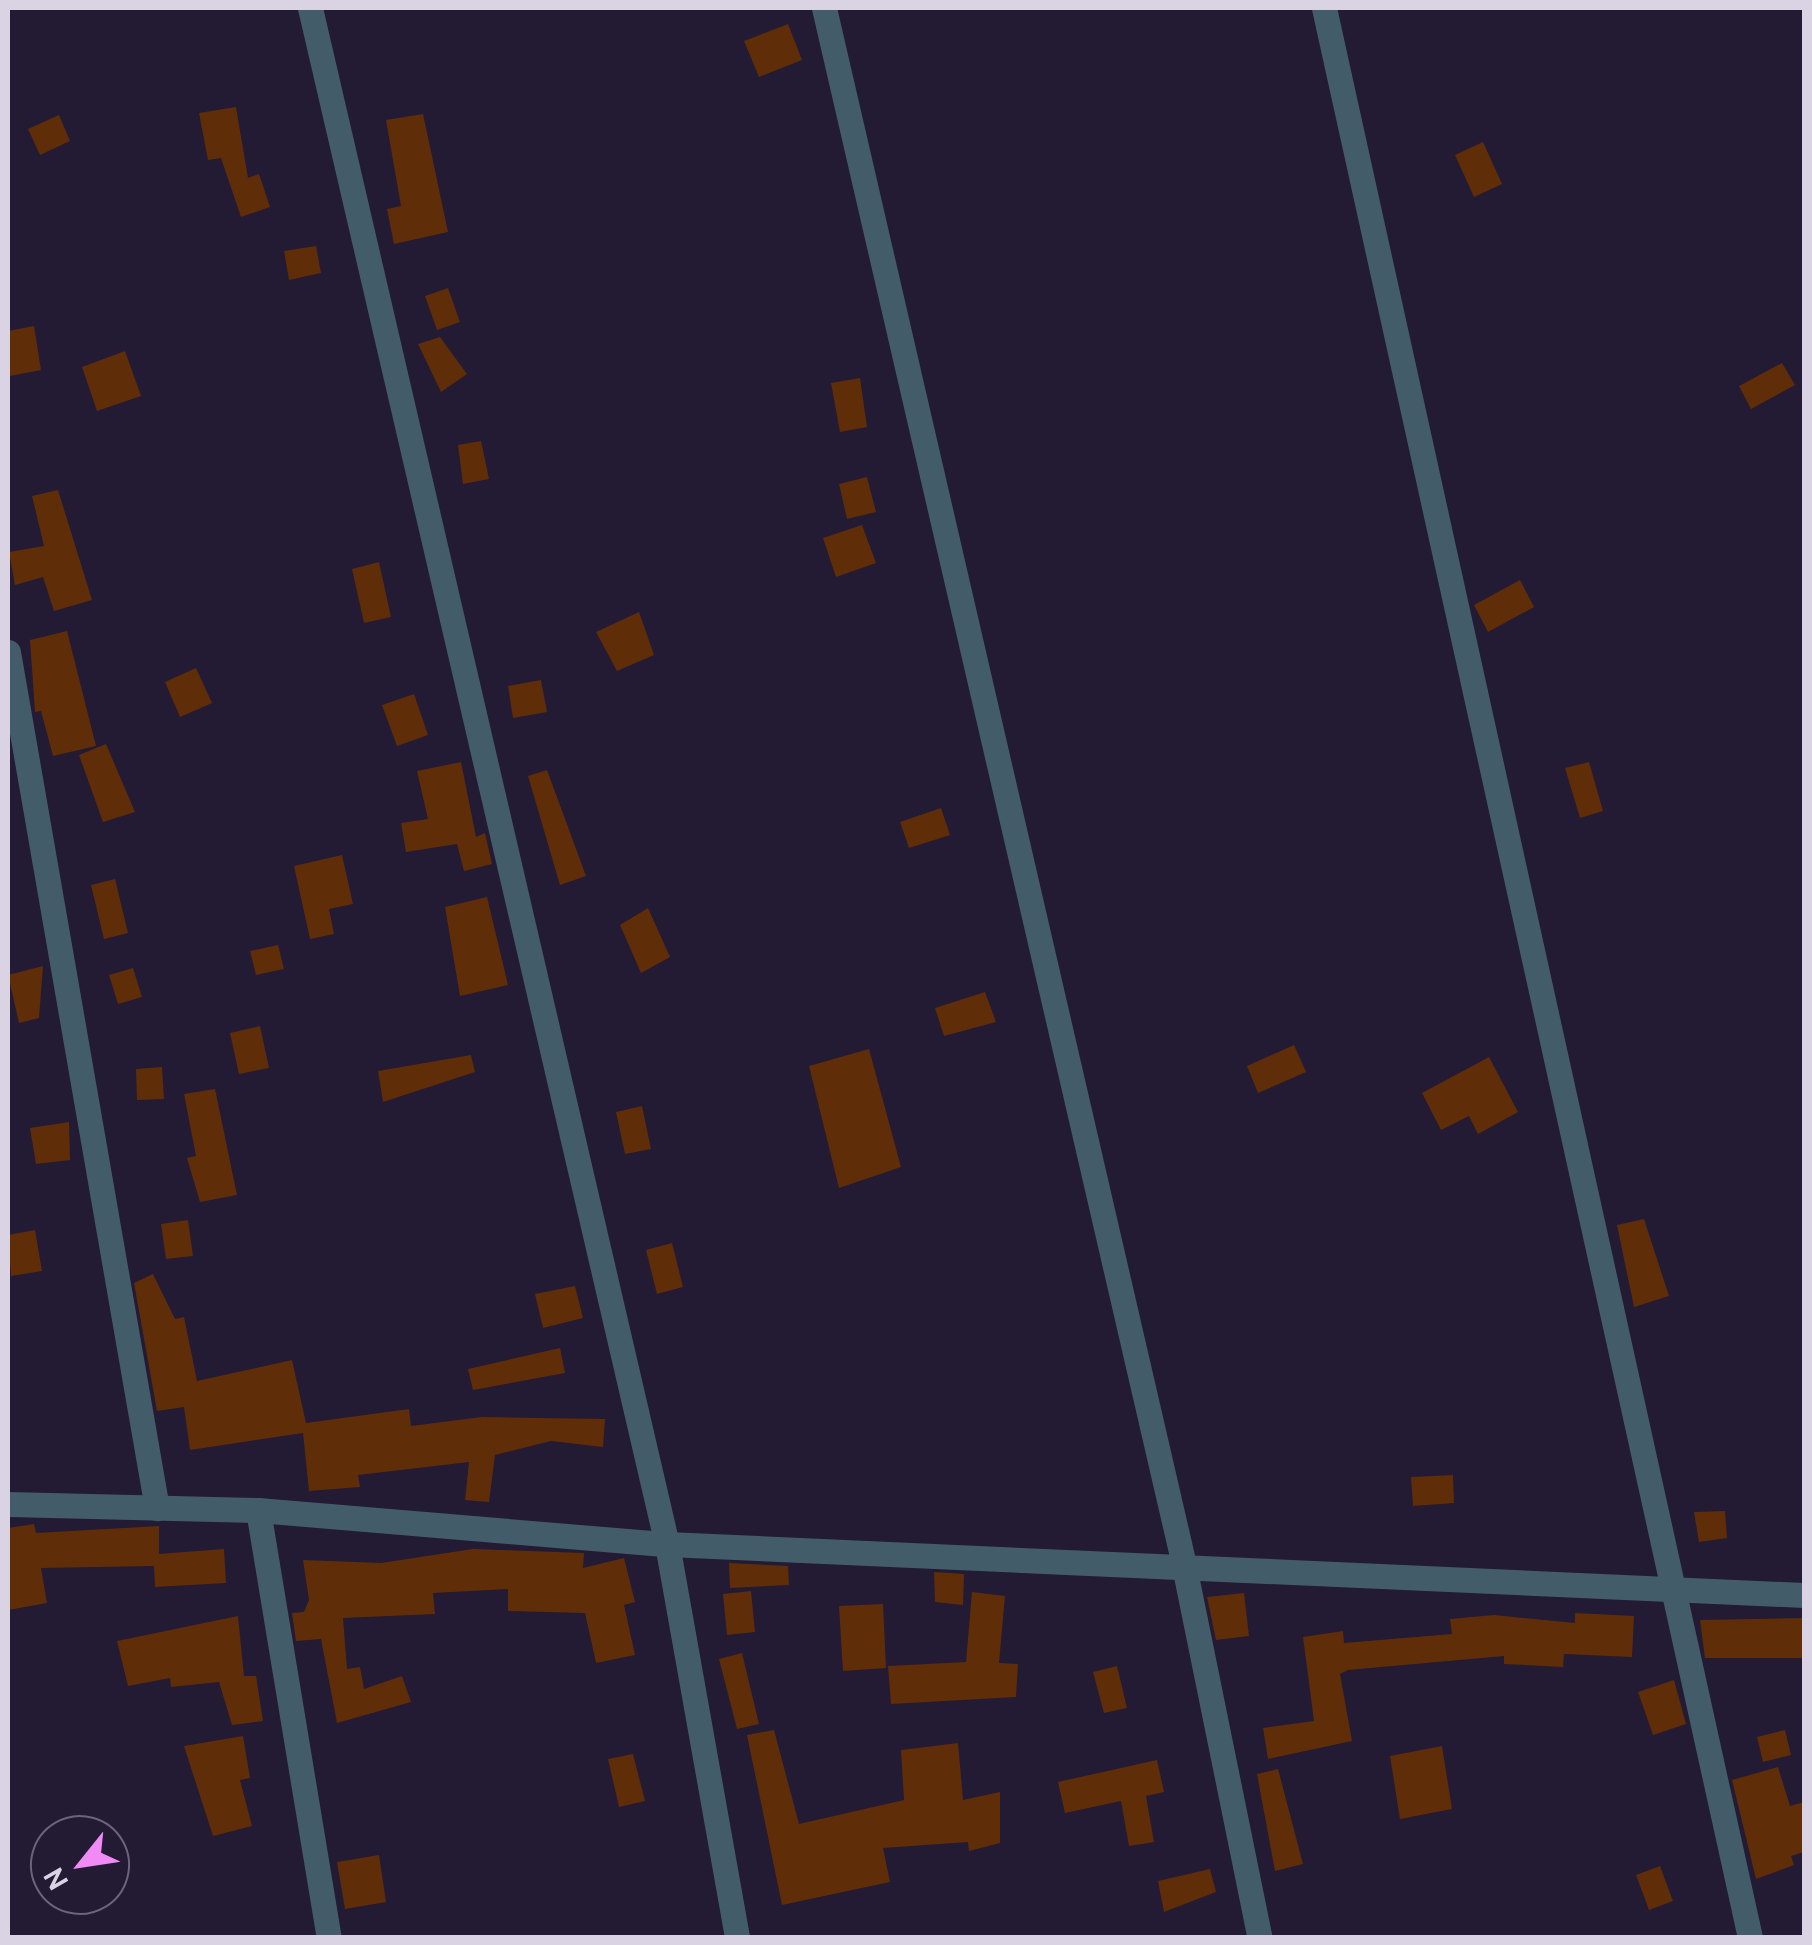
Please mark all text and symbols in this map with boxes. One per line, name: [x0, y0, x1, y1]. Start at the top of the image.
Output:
north arrow: [30, 1815, 130, 1915]
text: N: [36, 1862, 75, 1896]

